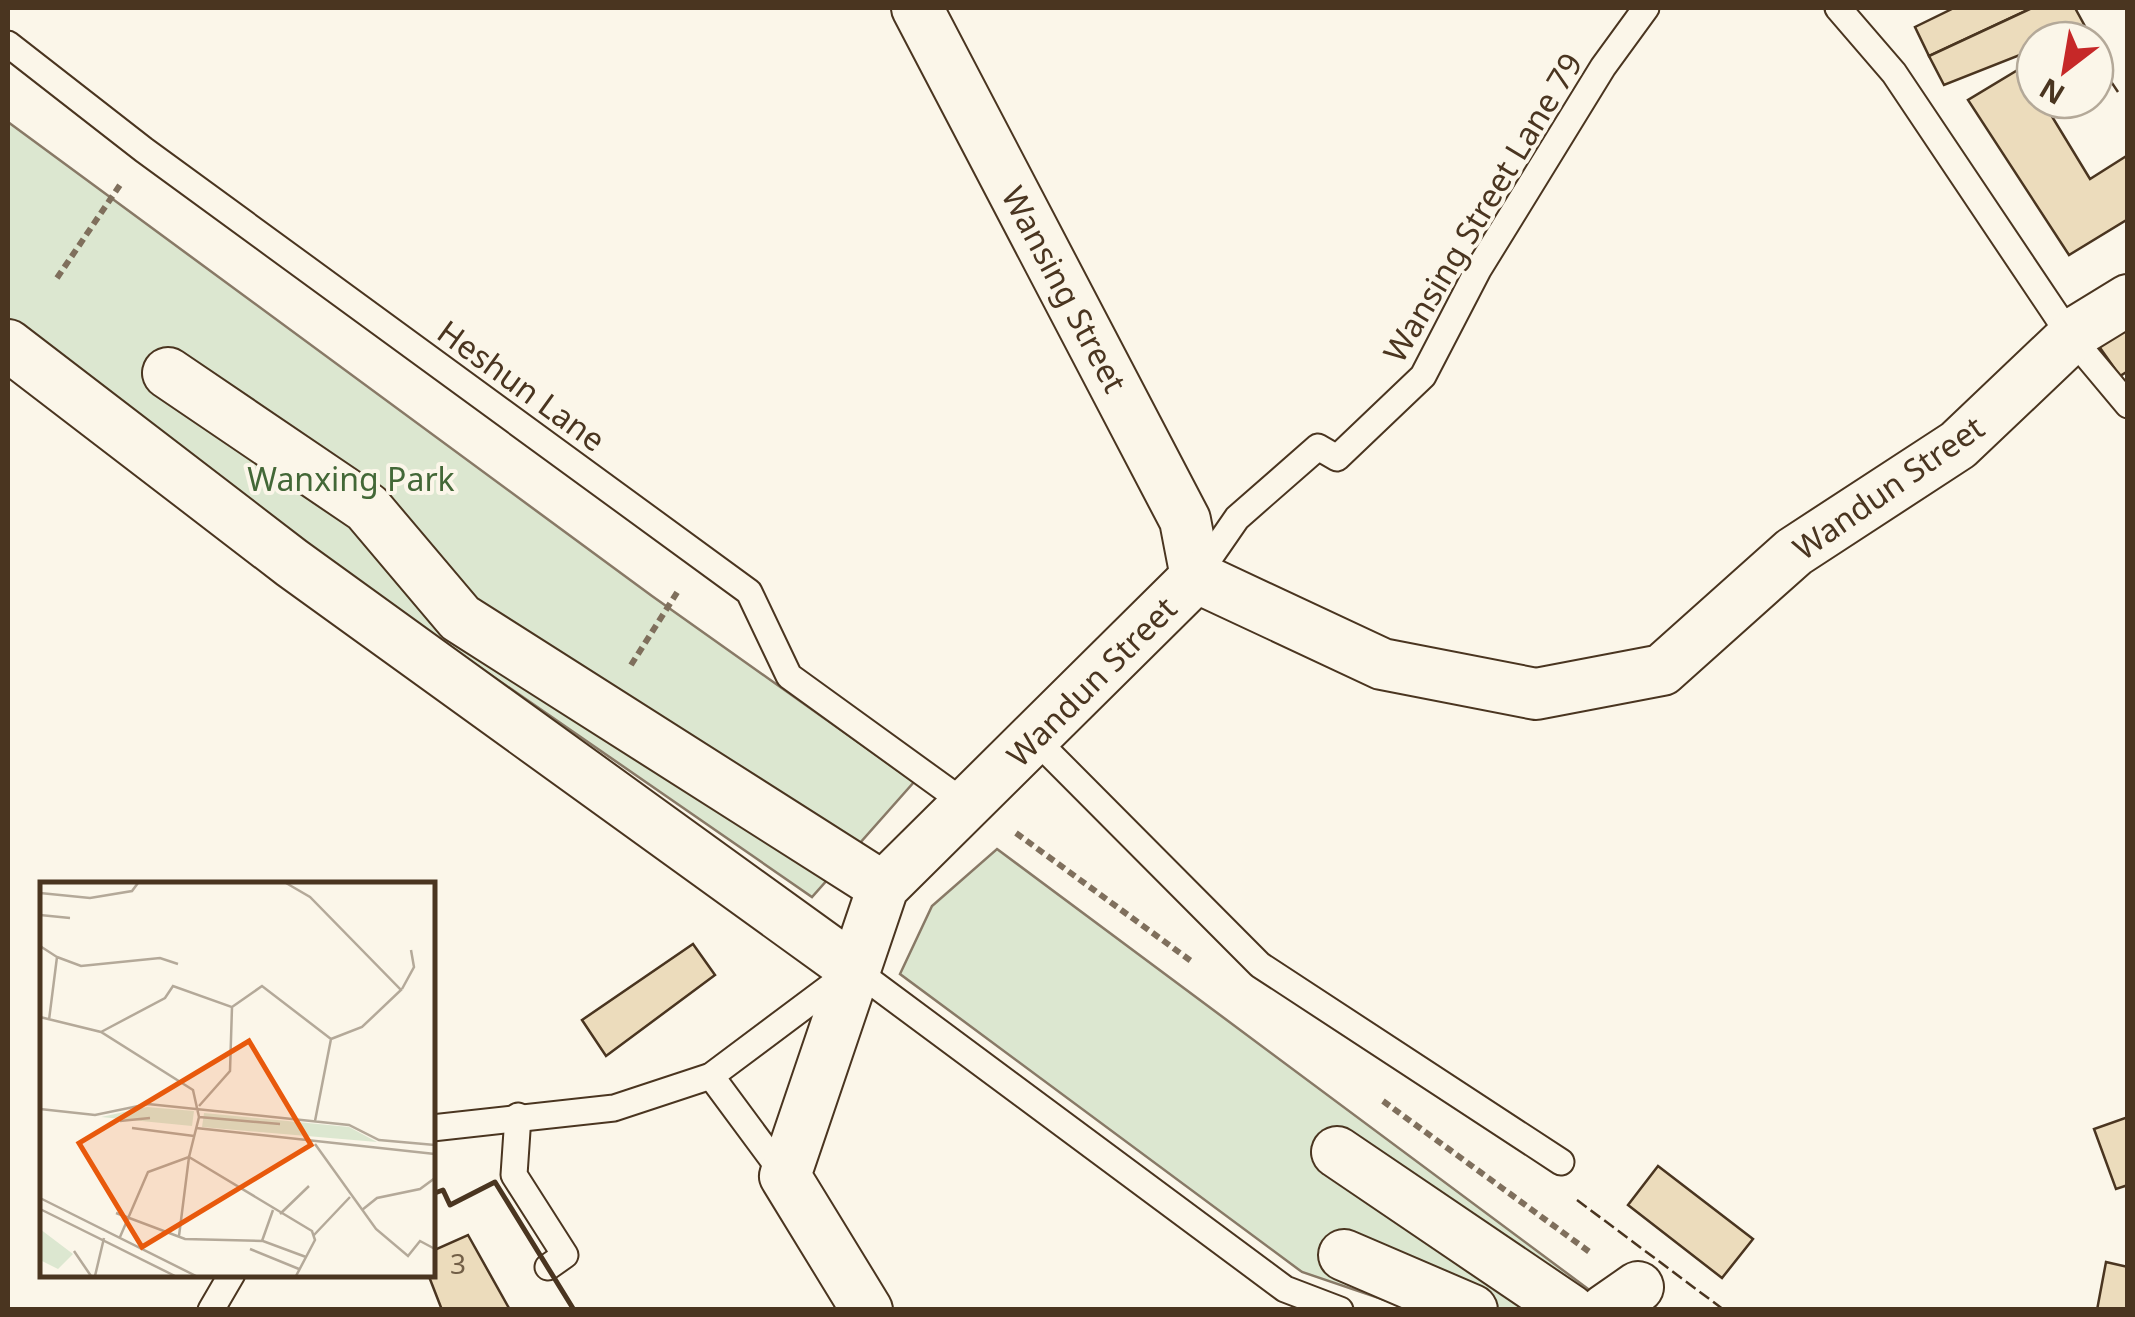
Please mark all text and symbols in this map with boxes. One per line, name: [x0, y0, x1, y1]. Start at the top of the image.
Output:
north arrow: [2015, 20, 2115, 120]
street label: Wansing Street Lane 79: [1373, 44, 1591, 370]
text: N: [2032, 70, 2071, 114]
street label: Wansing Street: [993, 178, 1137, 400]
street label: Heshun Lane: [430, 310, 614, 460]
street label: Wandun Street: [1784, 405, 1992, 569]
park label: Wanxing Park: [247, 457, 455, 500]
street label: Wandun Street: [997, 587, 1185, 775]
inset map: [40, 882, 435, 1277]
house number: 3: [450, 1244, 466, 1282]

